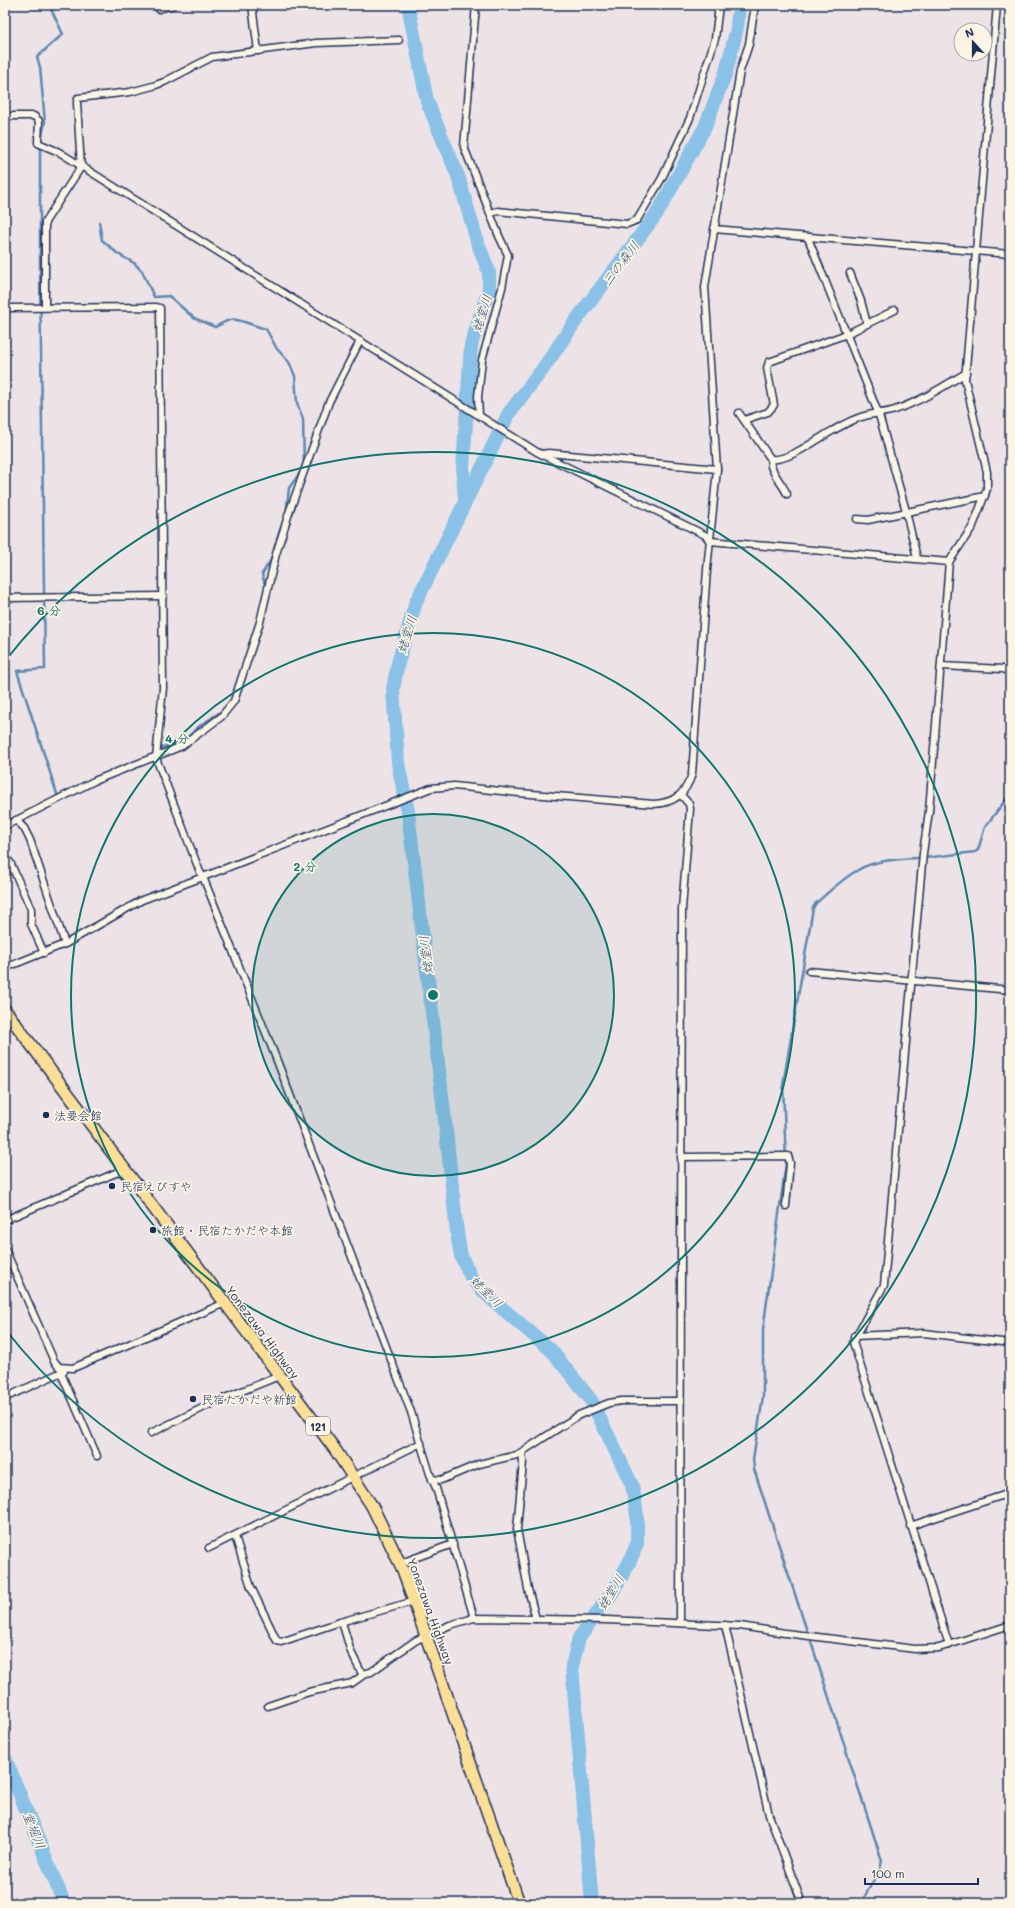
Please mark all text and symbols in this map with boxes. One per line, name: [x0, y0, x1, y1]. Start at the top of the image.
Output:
north arrow: [953, 22, 993, 62]
text: N: [963, 24, 976, 41]
water label: 三の森川: [598, 237, 642, 289]
water label: 姥堂川: [467, 292, 495, 334]
text: 6 分: [37, 602, 61, 618]
water label: 姥堂川: [392, 613, 420, 655]
text: 4 分: [165, 730, 189, 746]
text: 2 分: [293, 858, 317, 874]
water label: 姥堂川: [414, 935, 436, 975]
centre of rings: [426, 988, 440, 1002]
place label: 法要会館: [54, 1107, 102, 1123]
marker: 法要会館: [41, 1110, 51, 1120]
place label: 民宿えびすや: [120, 1178, 192, 1194]
marker: 民宿えびすや: [107, 1181, 117, 1191]
place label: 旅館・民宿たかだや本館: [161, 1222, 293, 1238]
marker: 旅館・民宿たかだや本館: [148, 1225, 158, 1235]
water label: 姥堂川: [467, 1271, 507, 1311]
street label: Yonezawa Highway: [223, 1282, 303, 1382]
place label: 民宿たかだや新館: [201, 1391, 297, 1407]
marker: 民宿たかだや新館: [188, 1394, 198, 1404]
road number: 121: [306, 1417, 330, 1435]
street label: Yonezawa Highway: [404, 1555, 458, 1667]
water label: 姥堂川: [593, 1571, 627, 1613]
water label: 堂堀川: [20, 1809, 50, 1851]
scale bar: [865, 1860, 978, 1886]
text: 100 m: [871, 1865, 905, 1881]

